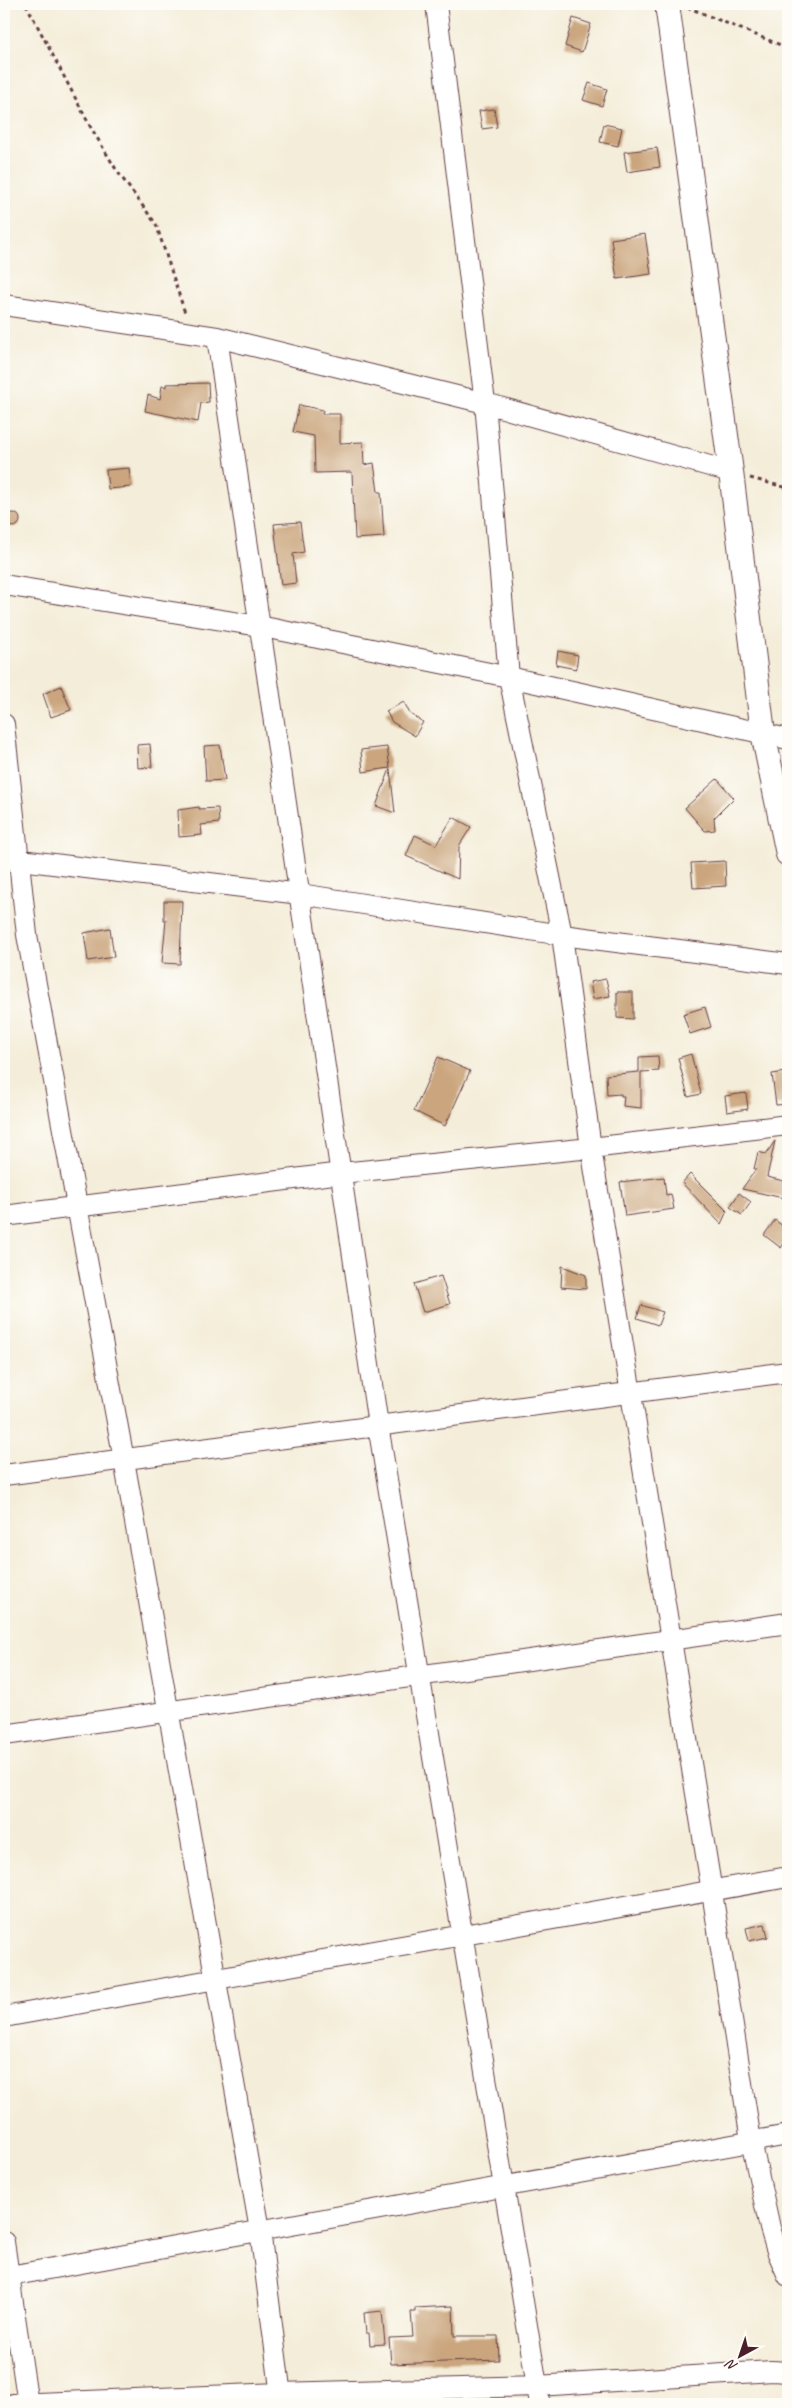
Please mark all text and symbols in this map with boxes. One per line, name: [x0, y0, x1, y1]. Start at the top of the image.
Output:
north arrow: [714, 2330, 764, 2380]
text: N: [721, 2355, 741, 2375]

